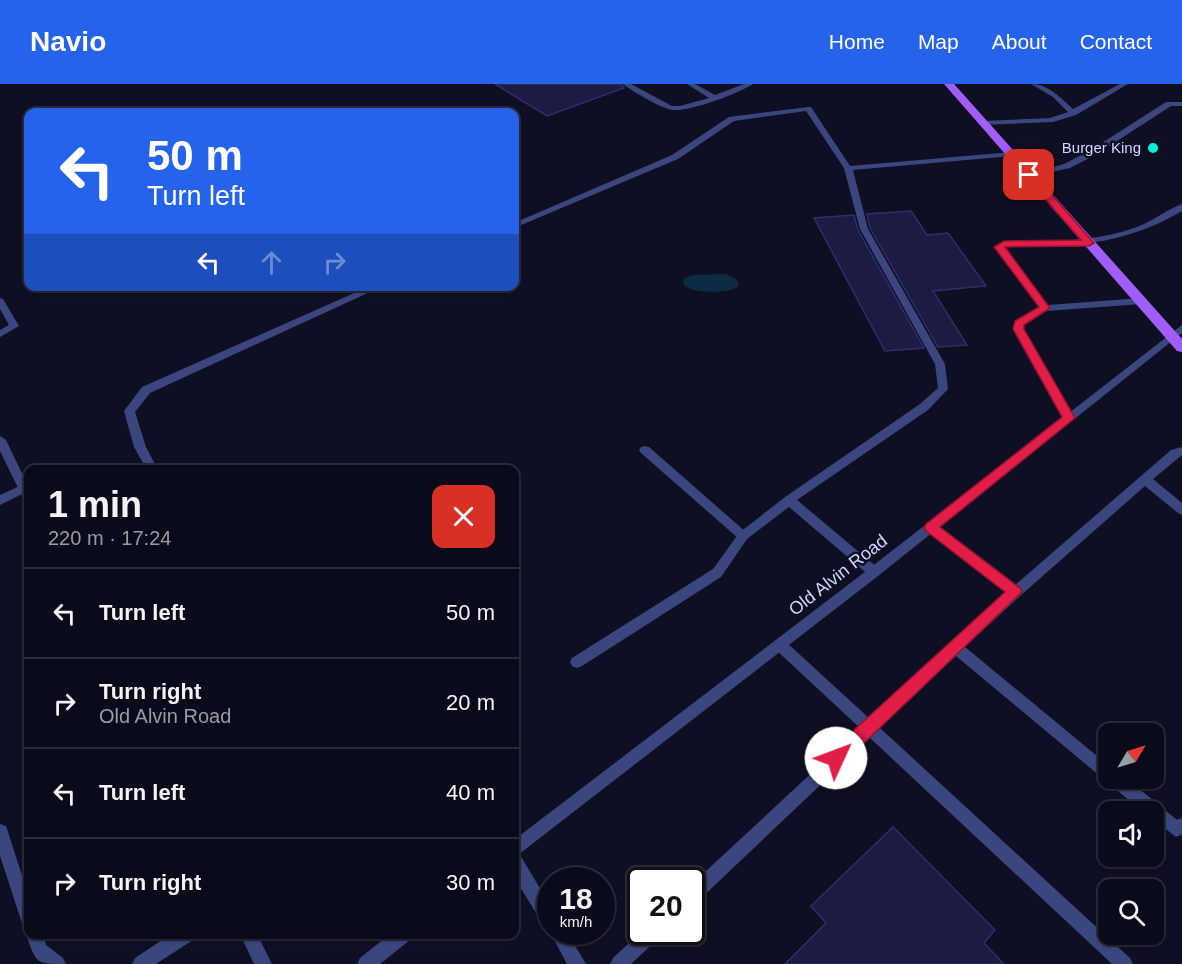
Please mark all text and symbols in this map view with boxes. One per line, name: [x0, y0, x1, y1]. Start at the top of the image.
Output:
text: Navio: [30, 26, 106, 57]
text: Home: [829, 30, 885, 53]
text: Map: [918, 30, 959, 53]
text: About: [992, 30, 1047, 53]
text: Contact: [1080, 30, 1152, 53]
icon: left: [48, 132, 126, 210]
text: 50 m: [147, 132, 243, 179]
place label: Burger King: [1062, 139, 1141, 156]
marker: Burger King: [1146, 141, 1160, 155]
pin: [1003, 149, 1054, 200]
icon: arrive: [1012, 158, 1045, 191]
text: Turn left: [147, 181, 245, 211]
icon: left: [192, 246, 225, 279]
icon: ahead: [255, 246, 288, 279]
icon: right: [318, 246, 351, 279]
text: 1 min: [48, 484, 142, 525]
button: close: [432, 485, 495, 548]
text: 220 m · 17:24: [48, 527, 171, 549]
street label: Old Alvin Road: [785, 530, 891, 620]
icon: left: [48, 597, 81, 630]
text: Turn left: [99, 600, 185, 625]
text: 50 m: [446, 600, 495, 625]
text: Turn right: [99, 679, 201, 704]
icon: right: [48, 687, 81, 720]
text: 20 m: [446, 690, 495, 715]
text: Old Alvin Road: [99, 705, 231, 727]
north arrow: [1098, 723, 1164, 789]
map controls: [1098, 723, 1164, 945]
position arrow: [804, 726, 868, 790]
icon: left: [48, 777, 81, 810]
text: Turn left: [99, 780, 185, 805]
text: 40 m: [446, 780, 495, 805]
button: sound: [1098, 801, 1164, 867]
icon: right: [48, 867, 81, 900]
speed limit sign: 20: [627, 867, 705, 945]
text: Turn right: [99, 870, 201, 895]
text: 30 m: [446, 870, 495, 895]
button: search: [1098, 879, 1164, 945]
text: 18: [559, 882, 593, 915]
text: km/h: [560, 913, 592, 930]

